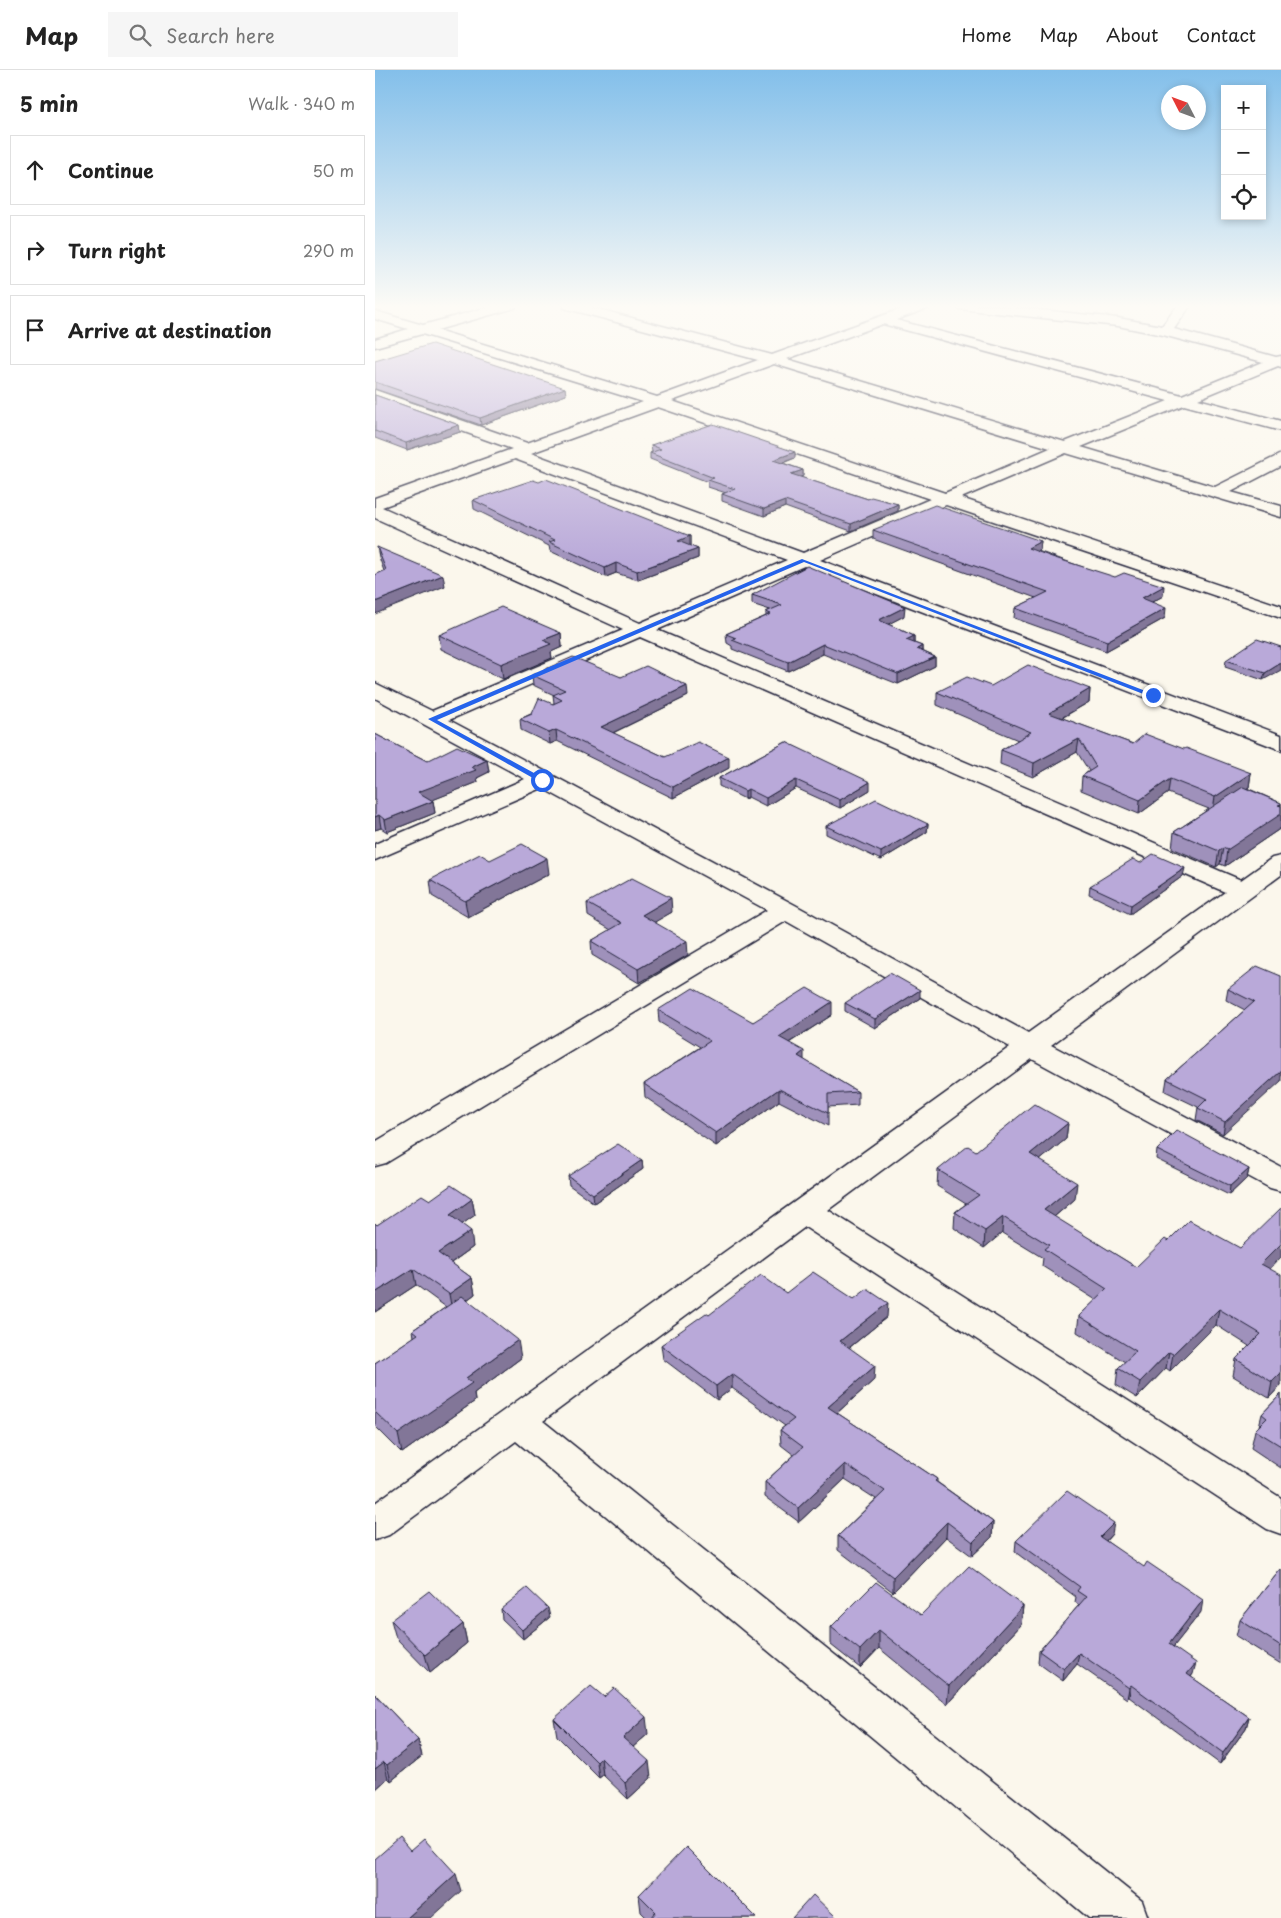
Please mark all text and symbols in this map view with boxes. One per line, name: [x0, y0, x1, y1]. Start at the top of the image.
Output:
search box: [108, 12, 458, 57]
text: Map: [25, 17, 78, 53]
icon: search: [126, 21, 154, 49]
text: Search here: [166, 21, 275, 49]
text: Home: [961, 21, 1011, 48]
text: Map: [1039, 21, 1078, 48]
text: About: [1106, 21, 1158, 48]
text: Contact: [1186, 21, 1256, 48]
north arrow: [1161, 85, 1206, 130]
map controls: [1221, 85, 1266, 220]
button: +: [1221, 85, 1266, 130]
text: 5 min: [20, 87, 78, 119]
text: Walk · 340 m: [248, 91, 355, 115]
button: −: [1221, 130, 1266, 175]
icon: ahead: [21, 156, 49, 184]
text: Continue: [68, 156, 154, 184]
text: 50 m: [313, 158, 354, 182]
button: locate: [1221, 175, 1266, 220]
icon: right: [21, 236, 49, 264]
text: Turn right: [68, 236, 166, 264]
text: 290 m: [303, 238, 354, 262]
icon: arrive: [21, 316, 49, 344]
text: Arrive at destination: [68, 316, 272, 344]
route end: [1142, 684, 1165, 707]
route start: [531, 769, 554, 792]

